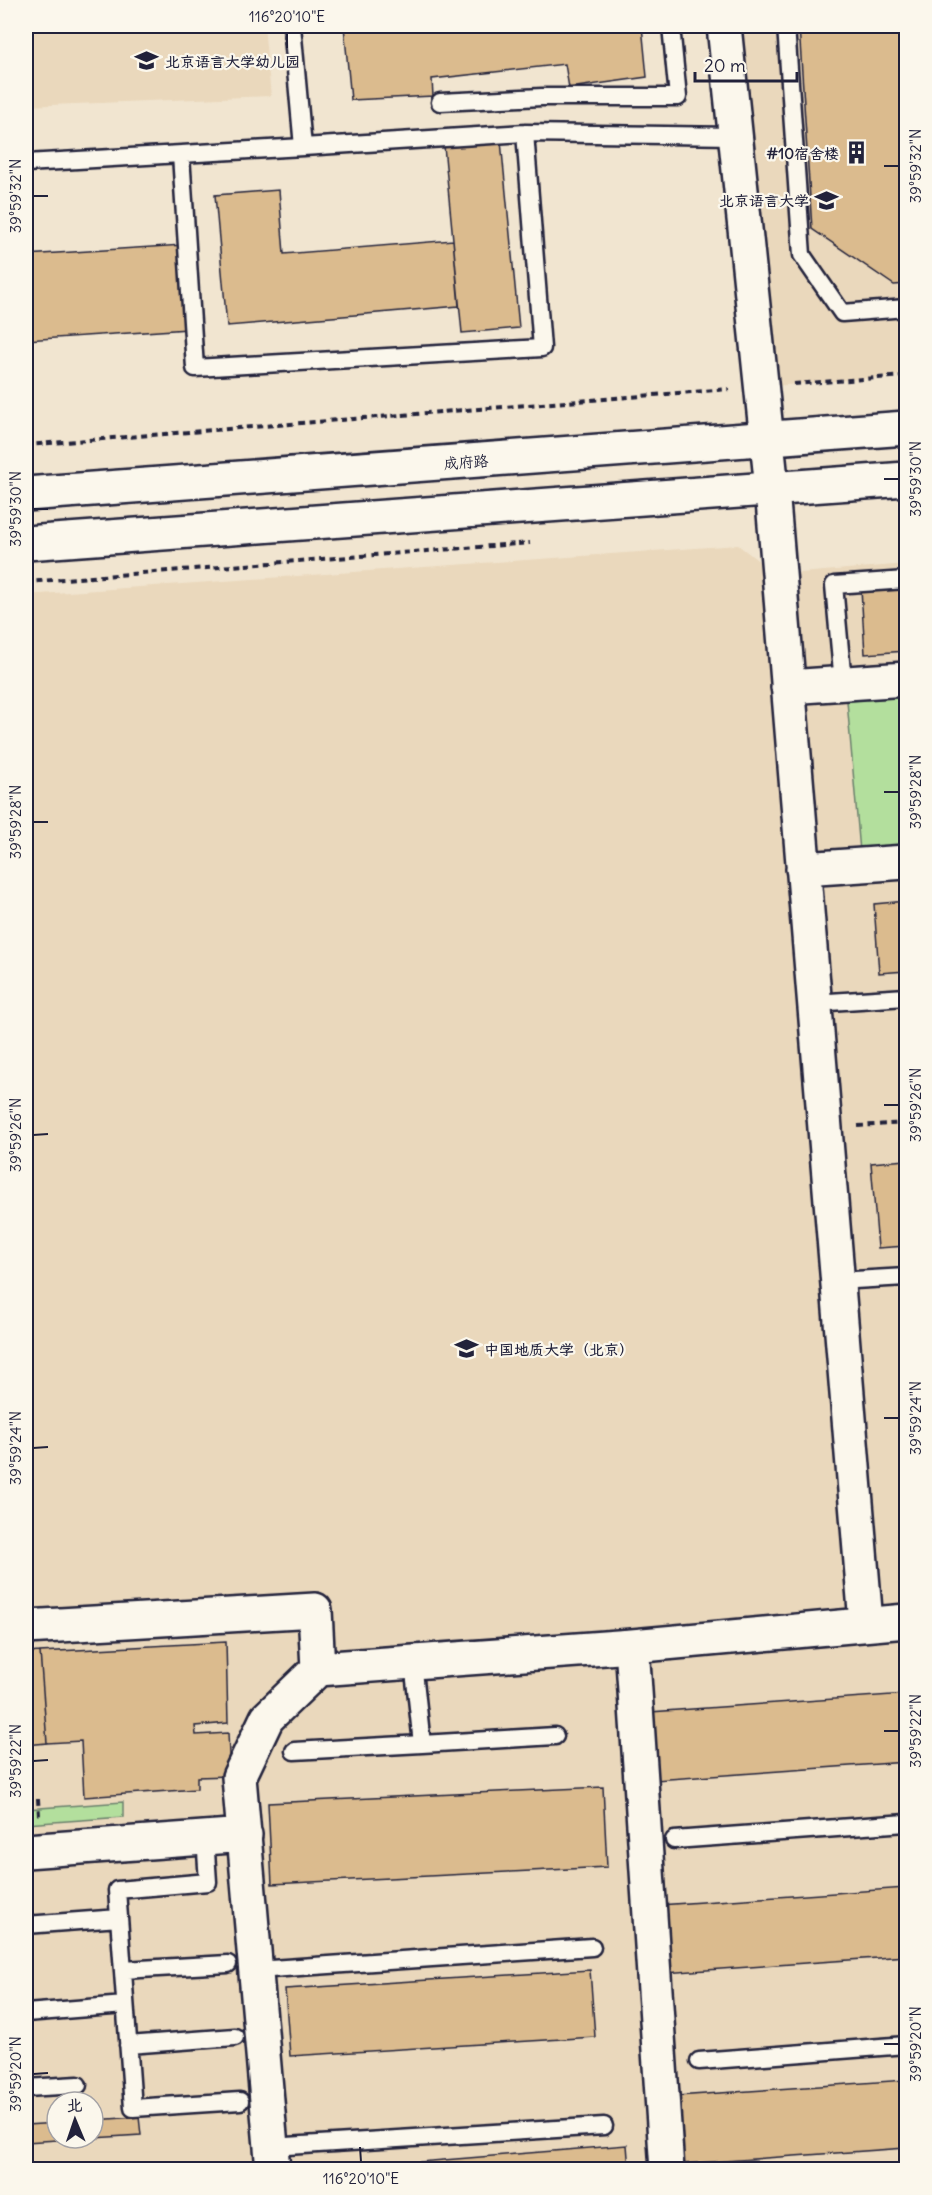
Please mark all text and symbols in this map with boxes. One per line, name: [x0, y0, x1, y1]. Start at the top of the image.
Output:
text: 116°20'10"E: [249, 7, 325, 26]
scale bar: [695, 45, 797, 83]
school or university icon: 北京语言大学幼儿园: [134, 48, 160, 74]
place label: 北京语言大学幼儿园: [165, 52, 300, 71]
text: 20 m: [704, 54, 746, 77]
text: 39°59'32"N: [906, 129, 925, 203]
building icon: #10宿舍楼: [844, 140, 870, 166]
place label: #10宿舍楼: [766, 144, 839, 163]
text: 39°59'32"N: [6, 159, 25, 233]
school or university icon: 北京语言大学: [814, 187, 840, 213]
place label: 北京语言大学: [719, 191, 809, 210]
text: 39°59'30"N: [906, 441, 925, 517]
street label: 成府路: [443, 451, 489, 473]
text: 39°59'30"N: [6, 471, 25, 547]
text: 39°59'28"N: [906, 755, 925, 829]
text: 39°59'28"N: [6, 785, 25, 859]
text: 39°59'26"N: [906, 1068, 925, 1142]
text: 39°59'26"N: [6, 1098, 25, 1172]
school or university icon: 中国地质大学（北京）: [453, 1336, 479, 1362]
place label: 中国地质大学（北京）: [484, 1340, 634, 1359]
text: 39°59'24"N: [906, 1381, 925, 1455]
text: 39°59'24"N: [6, 1411, 25, 1485]
text: 39°59'22"N: [906, 1694, 925, 1768]
text: 39°59'22"N: [6, 1724, 25, 1798]
text: 39°59'20"N: [906, 2006, 925, 2082]
text: 39°59'20"N: [6, 2036, 25, 2112]
north arrow: [45, 2090, 105, 2150]
text: 北: [66, 2095, 83, 2115]
text: 116°20'10"E: [323, 2169, 399, 2188]

